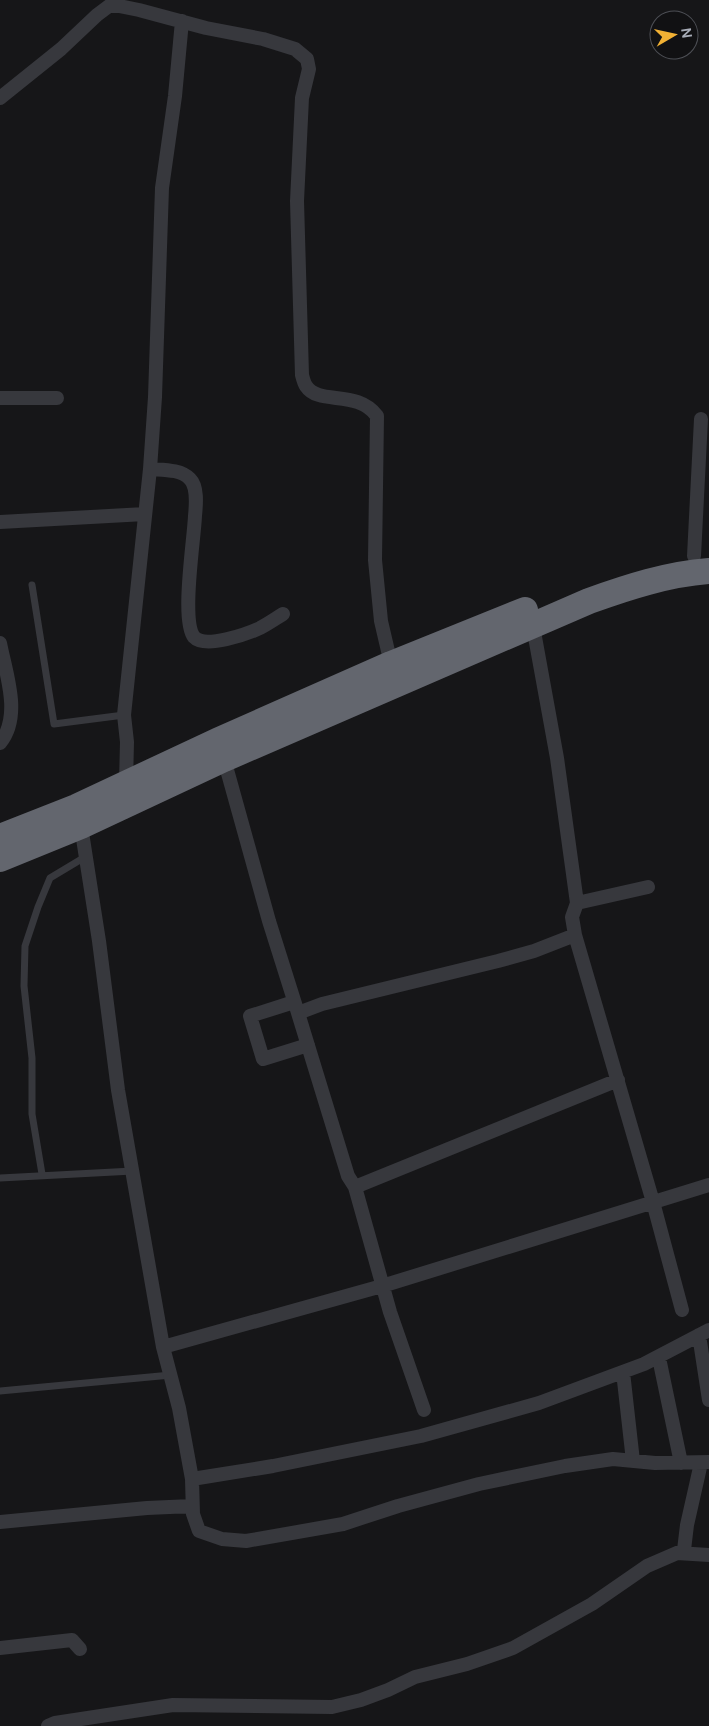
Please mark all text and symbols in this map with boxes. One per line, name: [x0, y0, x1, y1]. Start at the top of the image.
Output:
north arrow: [649, 10, 699, 60]
text: N: [677, 27, 697, 39]

